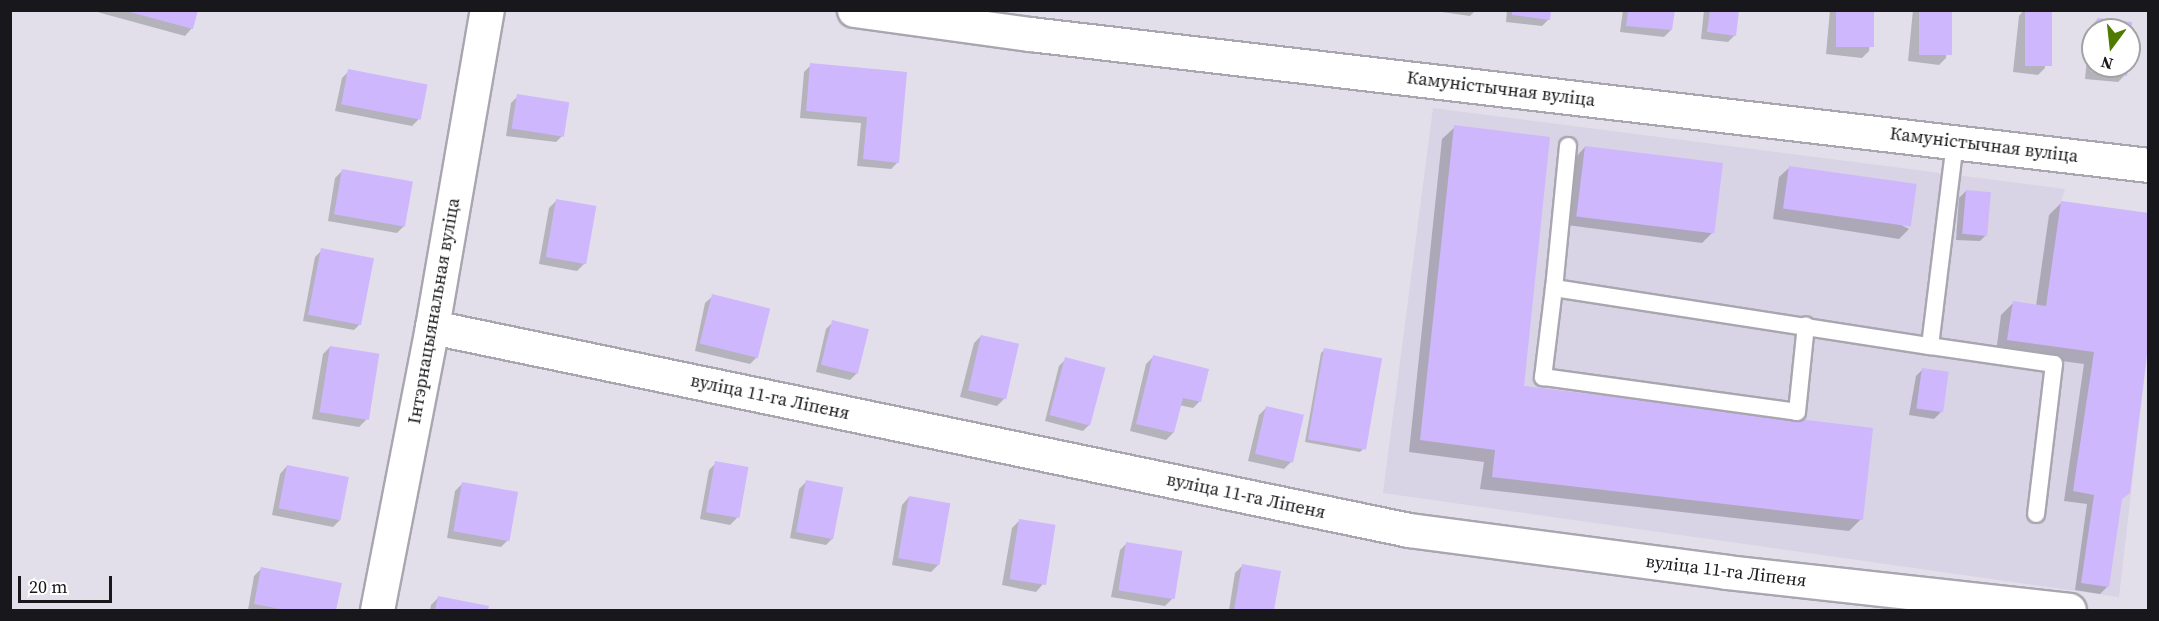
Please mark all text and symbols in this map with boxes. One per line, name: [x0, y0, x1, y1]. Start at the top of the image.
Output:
north arrow: [2081, 18, 2141, 78]
text: N: [2098, 51, 2115, 76]
street label: Камуністычная вуліца: [1406, 67, 1596, 111]
street label: Камуністычная вуліца: [1889, 123, 2079, 167]
street label: Інтэрнацыянальная вуліца: [403, 196, 465, 426]
street label: вуліца 11-га Ліпеня: [689, 370, 851, 424]
street label: вуліца 11-га Ліпеня: [1165, 469, 1327, 523]
street label: вуліца 11-га Ліпеня: [1644, 550, 1808, 592]
scale bar: [21, 564, 116, 602]
text: 20 m: [29, 574, 67, 599]

